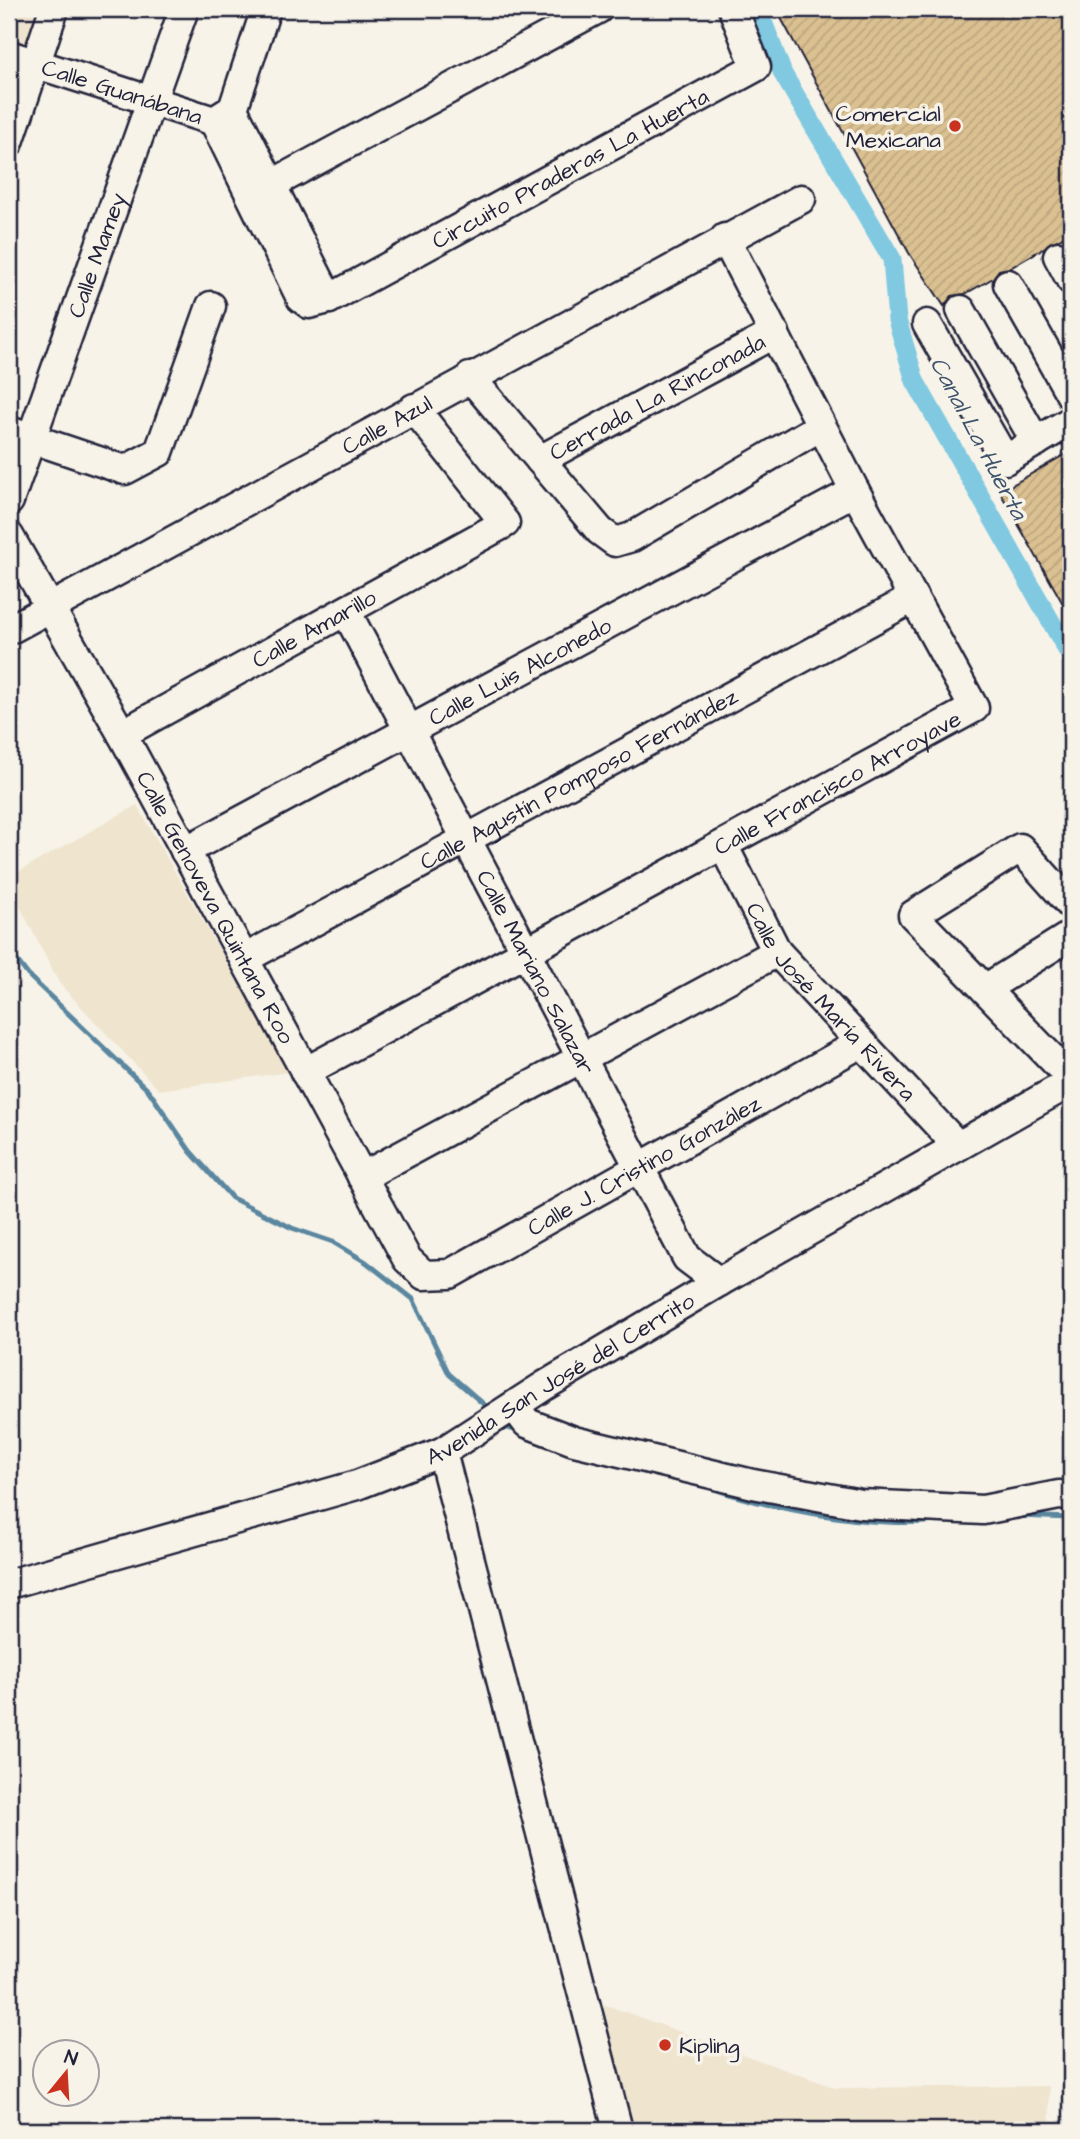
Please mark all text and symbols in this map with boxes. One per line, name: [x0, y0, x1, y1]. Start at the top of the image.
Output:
street label: Calle Guanábana: [37, 52, 207, 133]
street label: Circuito Praderas La Huerta: [426, 81, 715, 257]
place label: Comercial Mexicana: [835, 98, 941, 156]
marker: Comercial Mexicana: [947, 118, 963, 134]
street label: Calle Mamey: [60, 188, 135, 322]
street label: Cerrada La Rinconada: [544, 326, 771, 469]
water label: Canal La Huerta: [921, 351, 1036, 528]
street label: Calle Azul: [336, 388, 438, 463]
street label: Calle Amarillo: [246, 582, 382, 676]
street label: Calle Luis Alconedo: [423, 610, 617, 734]
street label: Calle Agustín Pomposo Fernández: [414, 680, 744, 878]
street label: Calle Francisco Arroyave: [709, 703, 967, 863]
street label: Calle Genoveva Quintana Roo: [128, 766, 302, 1050]
street label: Calle Mariano Salazar: [468, 865, 603, 1080]
street label: Calle José María Rivera: [738, 897, 923, 1109]
street label: Calle J. Cristino González: [522, 1087, 767, 1244]
street label: Avenida San José del Cerrito: [422, 1285, 701, 1474]
place label: Kipling: [679, 2030, 740, 2063]
marker: Kipling: [657, 2037, 673, 2053]
north arrow: [32, 2038, 102, 2108]
text: N: [61, 2044, 81, 2073]

